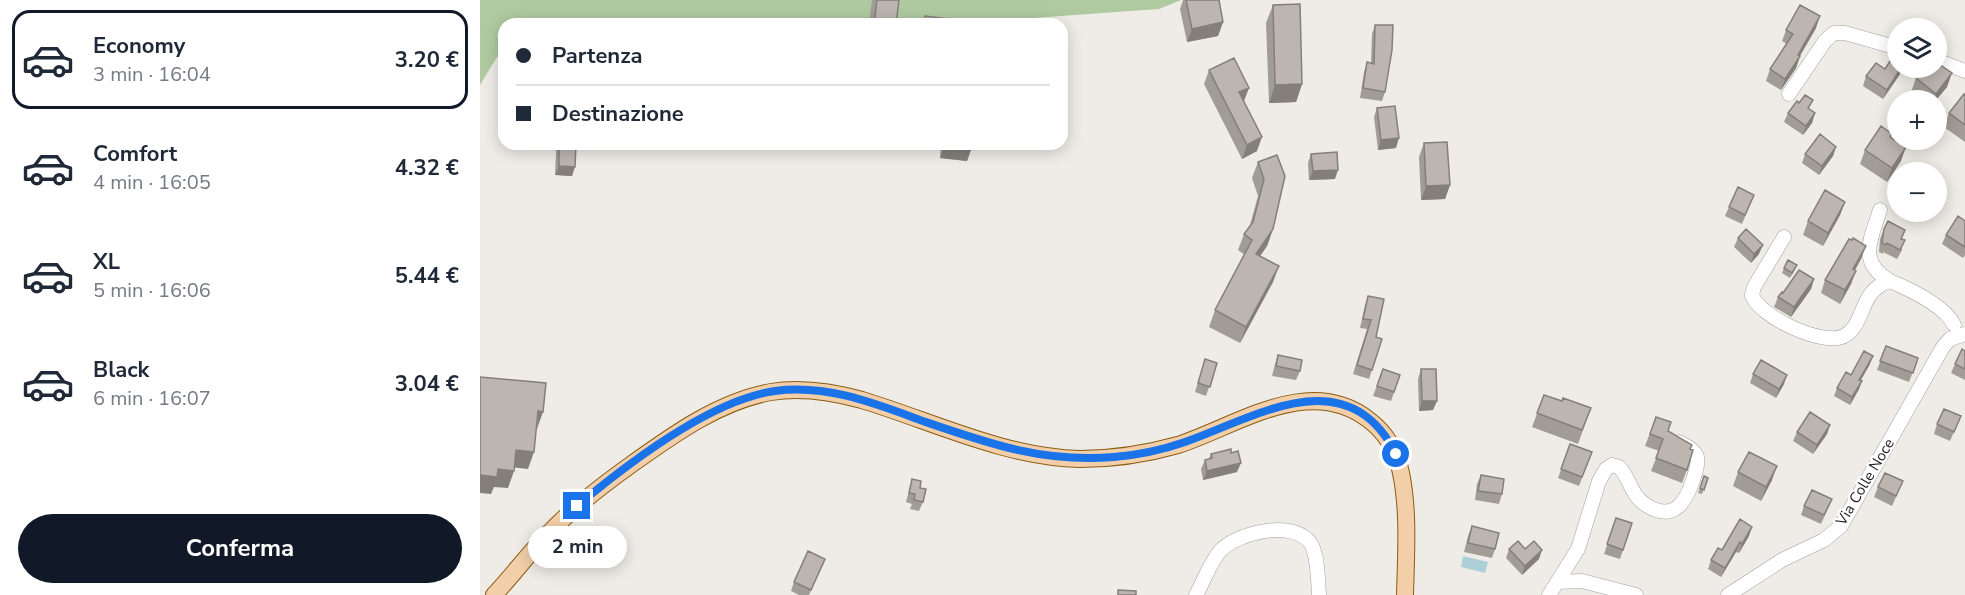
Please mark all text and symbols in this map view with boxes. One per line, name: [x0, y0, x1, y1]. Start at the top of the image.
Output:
map controls: [1887, 18, 1947, 222]
button: layers: [1887, 18, 1947, 78]
text: Economy: [93, 31, 185, 61]
icon: car: [21, 33, 75, 87]
text: Partenza: [552, 41, 643, 71]
text: 3.20 €: [395, 45, 459, 75]
text: 3 min · 16:04: [93, 61, 211, 88]
button: +: [1887, 90, 1947, 150]
text: Destinazione: [552, 99, 684, 129]
text: Comfort: [93, 139, 177, 169]
icon: car: [21, 141, 75, 195]
text: 4.32 €: [395, 153, 459, 183]
button: −: [1887, 162, 1947, 222]
text: 4 min · 16:05: [93, 169, 211, 196]
text: XL: [93, 247, 120, 277]
icon: car: [21, 249, 75, 303]
text: 5.44 €: [395, 261, 459, 291]
text: 5 min · 16:06: [93, 277, 211, 304]
text: Black: [93, 355, 149, 385]
icon: car: [21, 357, 75, 411]
text: 3.04 €: [395, 369, 459, 399]
text: 6 min · 16:07: [93, 385, 211, 412]
street label: Via Colle Noce: [1831, 435, 1899, 530]
route start: [1382, 440, 1409, 467]
route end: [563, 492, 590, 519]
button: Conferma: [18, 514, 462, 583]
callout: 2 min: [528, 527, 626, 569]
text: 2 min: [552, 533, 603, 560]

